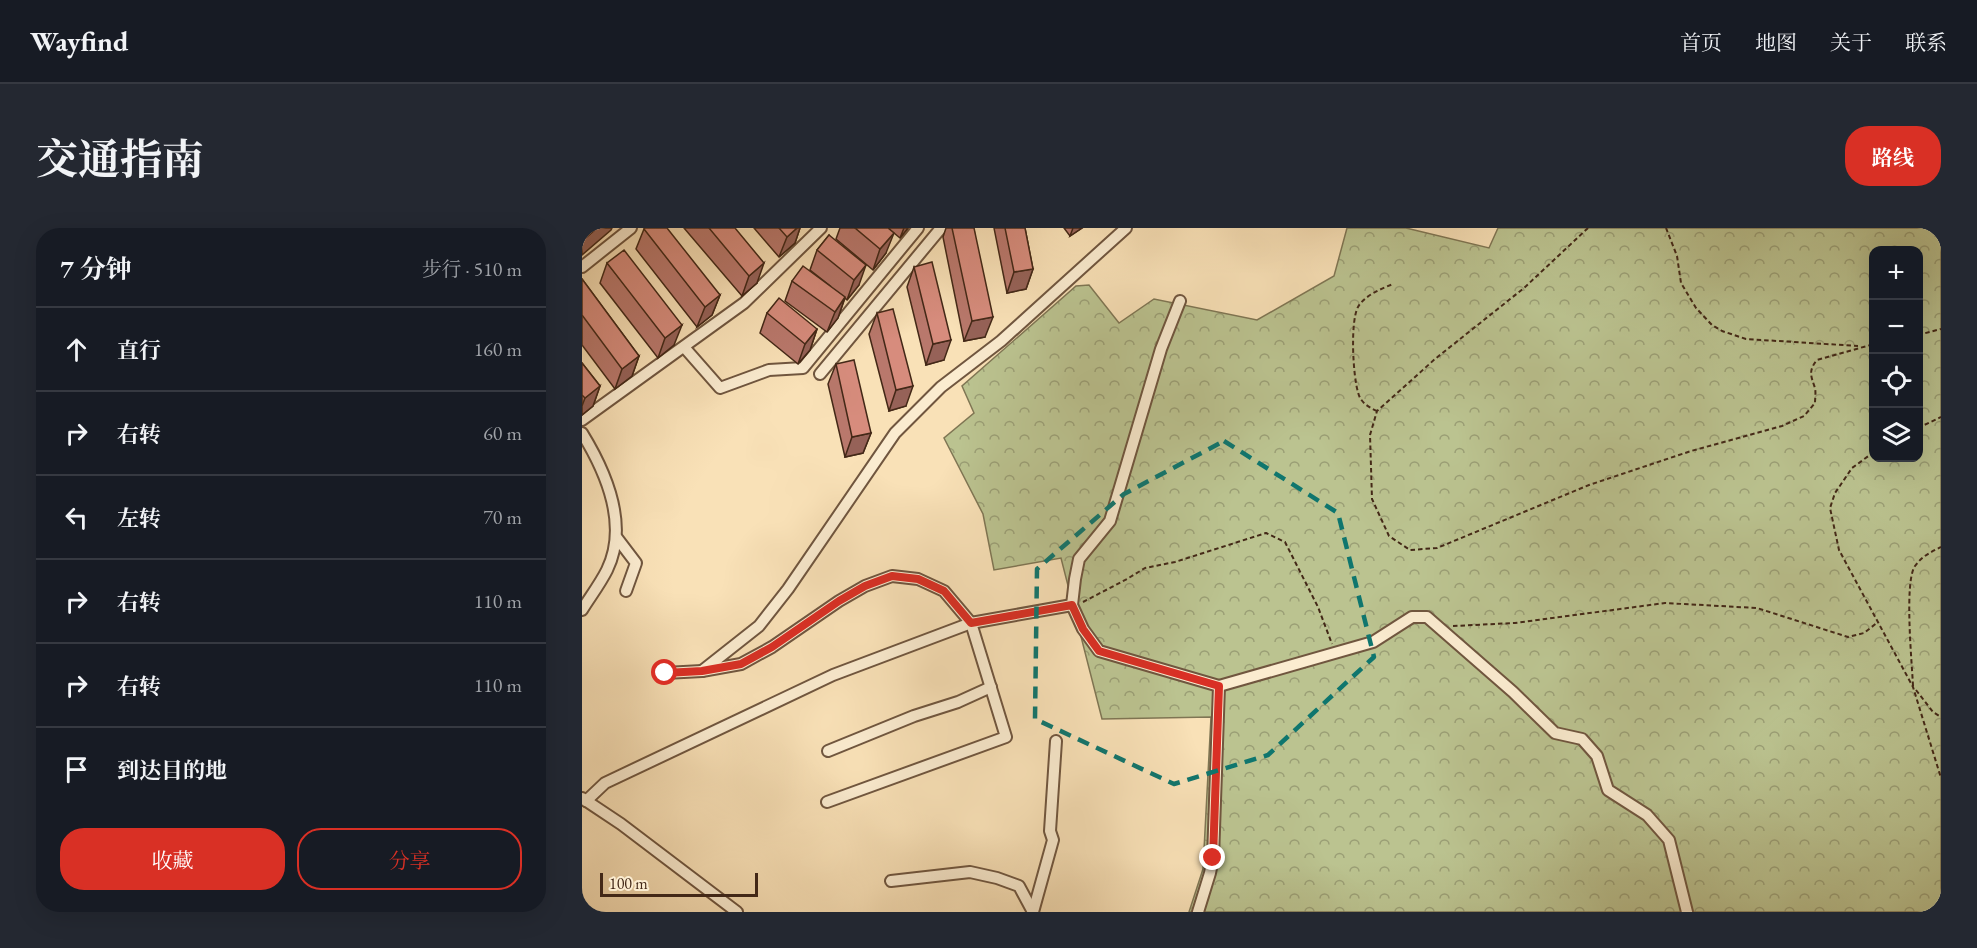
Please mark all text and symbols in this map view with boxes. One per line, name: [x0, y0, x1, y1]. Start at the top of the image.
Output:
text: Wayfind: [30, 23, 128, 59]
text: 首页: [1680, 29, 1722, 56]
text: 地图: [1755, 29, 1797, 56]
text: 关于: [1830, 29, 1872, 56]
text: 联系: [1905, 29, 1947, 56]
button: 路线: [1845, 126, 1941, 186]
text: 交通指南: [36, 132, 204, 187]
map controls: [1869, 246, 1923, 462]
button: +: [1869, 246, 1923, 300]
text: 7 分钟: [60, 252, 132, 286]
text: 步行 · 510 m: [422, 256, 522, 282]
button: −: [1869, 300, 1923, 354]
icon: ahead: [60, 333, 93, 366]
text: 直行: [117, 336, 161, 365]
text: 160 m: [474, 336, 522, 362]
button: locate: [1869, 354, 1923, 408]
button: layers: [1869, 408, 1923, 462]
icon: right: [60, 417, 93, 450]
text: 右转: [117, 420, 161, 449]
text: 60 m: [483, 420, 522, 446]
icon: left: [60, 501, 93, 534]
text: 左转: [117, 504, 161, 533]
text: 70 m: [483, 504, 522, 530]
icon: right: [60, 585, 93, 618]
text: 右转: [117, 588, 161, 617]
text: 110 m: [474, 588, 522, 614]
route start: [651, 659, 677, 685]
icon: right: [60, 669, 93, 702]
text: 右转: [117, 672, 161, 701]
text: 110 m: [474, 672, 522, 698]
icon: arrive: [60, 753, 93, 786]
text: 到达目的地: [117, 756, 227, 785]
button: 收藏: [60, 828, 285, 890]
button: 分享: [297, 828, 522, 890]
route end: [1199, 844, 1225, 870]
scale bar: [600, 870, 758, 898]
text: 100 m: [609, 873, 648, 894]

